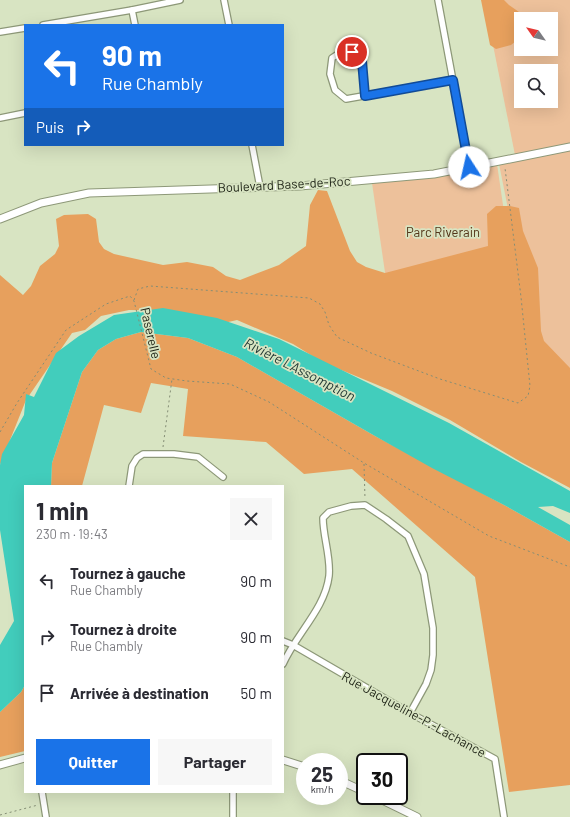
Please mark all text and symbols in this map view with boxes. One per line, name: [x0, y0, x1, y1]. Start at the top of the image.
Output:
north arrow: [514, 12, 558, 56]
map controls: [514, 12, 558, 108]
pin: [335, 35, 369, 69]
text: 90 m: [102, 38, 162, 72]
icon: left: [36, 40, 88, 92]
icon: arrive: [341, 41, 363, 63]
button: search: [514, 64, 558, 108]
text: Rue Chambly: [102, 72, 203, 94]
icon: right: [72, 116, 94, 138]
text: Puis: [36, 118, 64, 136]
position arrow: [448, 146, 490, 188]
street label: Boulevard Base-de-Roc: [217, 173, 351, 195]
park label: Parc Riverain: [406, 224, 480, 240]
street label: Paserelle: [137, 306, 165, 360]
water label: Rivière L'Assomption: [242, 334, 358, 404]
text: 1 min: [36, 496, 89, 525]
button: close: [230, 498, 272, 540]
text: 230 m · 19:43: [36, 526, 108, 542]
text: Tournez à gauche: [70, 564, 186, 582]
icon: left: [36, 570, 58, 592]
text: 90 m: [240, 572, 272, 590]
text: Rue Chambly: [70, 582, 143, 598]
text: Tournez à droite: [70, 620, 177, 638]
icon: right: [36, 626, 58, 648]
text: 90 m: [240, 628, 272, 646]
text: Rue Chambly: [70, 638, 143, 654]
street label: Rue Jacqueline-P.-Lachance: [339, 668, 489, 760]
icon: arrive: [36, 682, 58, 704]
text: Arrivée à destination: [70, 684, 209, 702]
text: 50 m: [240, 684, 272, 702]
button: Quitter: [36, 739, 150, 785]
button: Partager: [158, 739, 272, 785]
speed limit sign: 30: [356, 753, 408, 805]
text: 25: [311, 762, 333, 786]
text: km/h: [311, 783, 333, 795]

